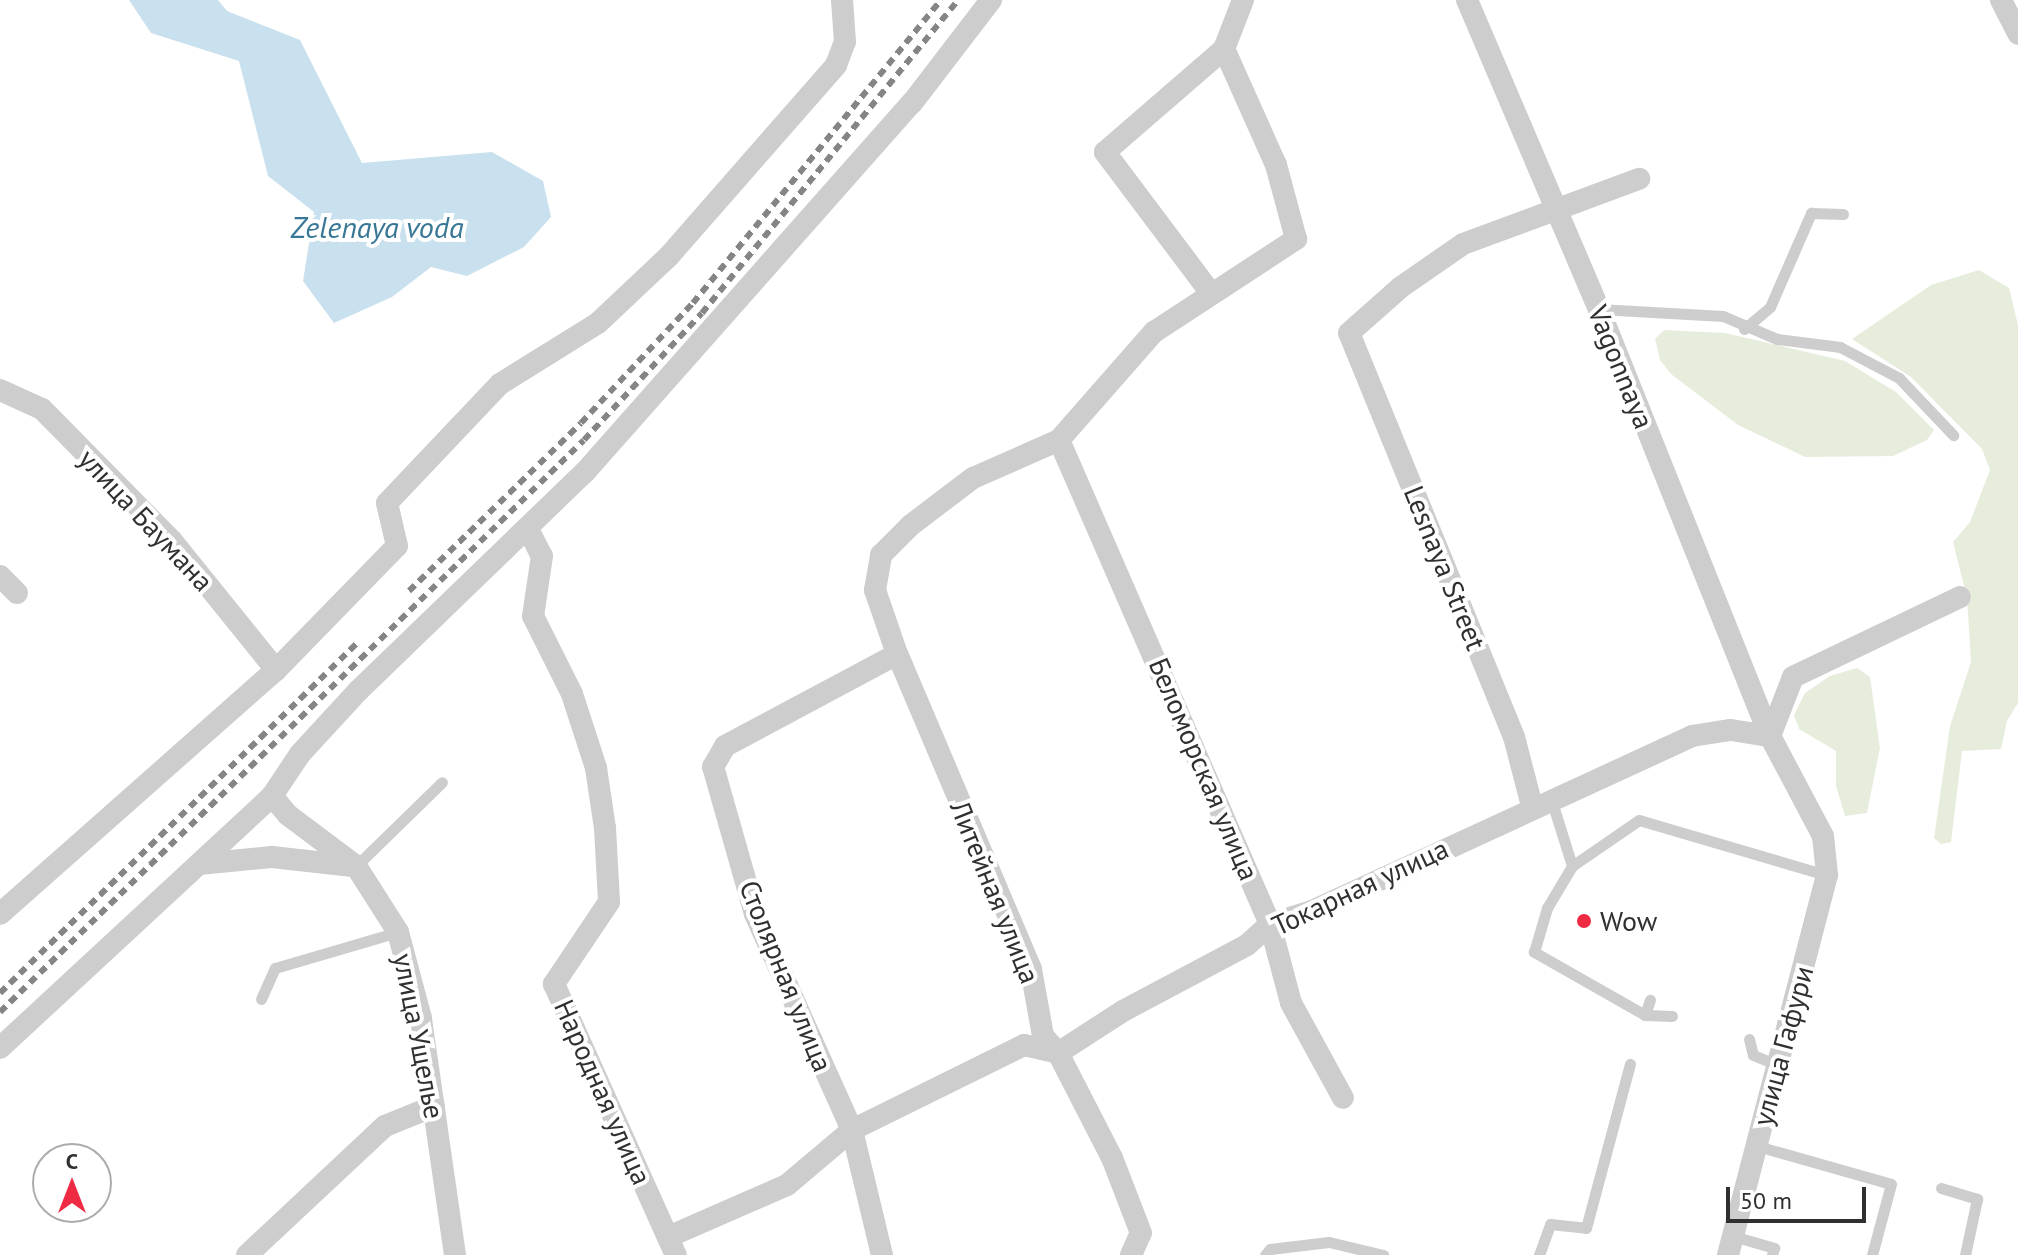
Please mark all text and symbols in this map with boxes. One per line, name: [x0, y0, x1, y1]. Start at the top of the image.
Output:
water label: Zelenaya voda: [290, 209, 464, 245]
street label: Vagonnaya: [1581, 300, 1661, 434]
street label: улица Баумана: [72, 442, 220, 598]
street label: Lesnaya Street: [1397, 481, 1493, 655]
street label: Беломорская улица: [1142, 653, 1266, 885]
street label: Литейная улица: [943, 796, 1047, 988]
street label: Токарная улица: [1267, 832, 1453, 942]
street label: Столярная улица: [732, 875, 840, 1077]
place label: Wow: [1600, 904, 1657, 938]
marker: Wow: [1575, 912, 1593, 930]
street label: улица Ущелье: [386, 950, 452, 1122]
street label: улица Гафури: [1746, 962, 1820, 1130]
street label: Народная улица: [547, 994, 659, 1190]
north arrow: [32, 1143, 112, 1223]
text: С: [66, 1147, 78, 1175]
scale bar: [1730, 1171, 1870, 1221]
text: 50 m: [1740, 1185, 1792, 1216]

